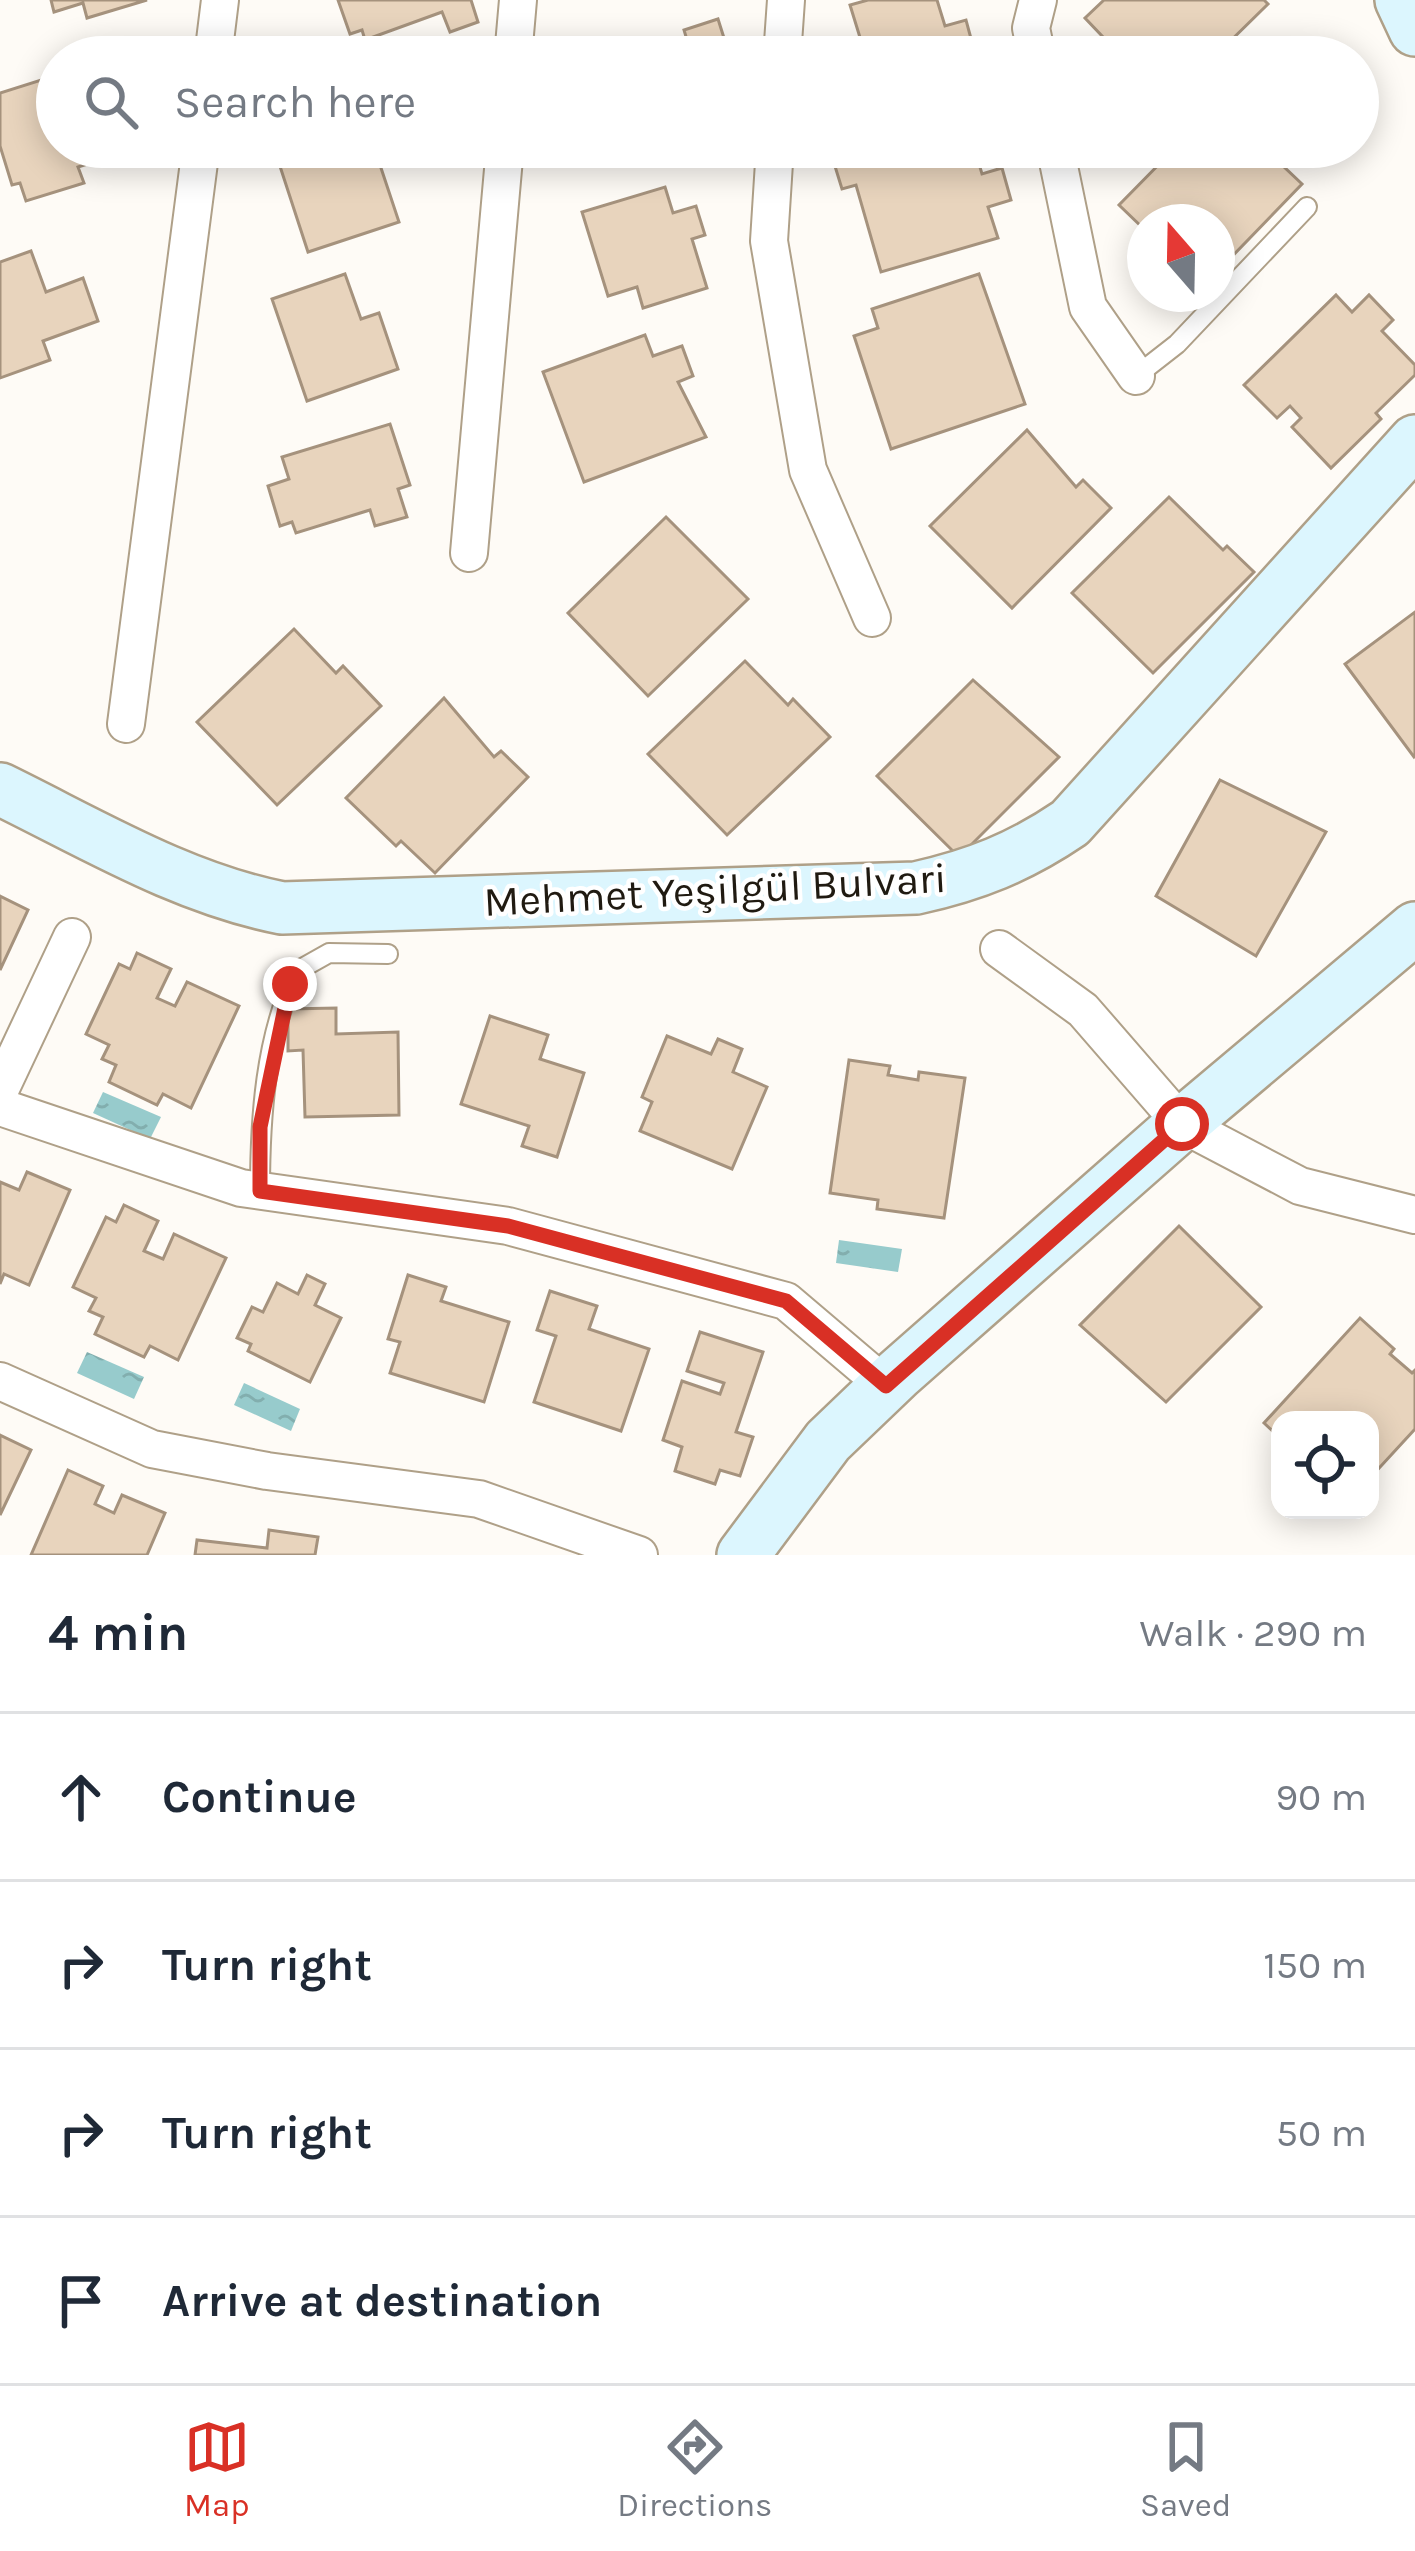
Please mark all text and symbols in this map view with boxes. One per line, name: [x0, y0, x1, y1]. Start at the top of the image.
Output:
search box: [36, 36, 1379, 168]
icon: search: [78, 69, 144, 135]
text: Search here: [174, 76, 416, 128]
north arrow: [1127, 204, 1235, 312]
street label: Mehmet Yeşilgül Bulvari: [482, 853, 948, 927]
route end: [263, 957, 317, 1011]
route start: [1155, 1097, 1209, 1151]
map controls: [1271, 1411, 1379, 1519]
button: locate: [1271, 1411, 1379, 1519]
text: 4 min: [48, 1603, 188, 1663]
text: Walk · 290 m: [1139, 1610, 1367, 1656]
icon: ahead: [48, 1764, 114, 1830]
text: Continue: [162, 1771, 357, 1823]
text: 90 m: [1275, 1774, 1367, 1820]
icon: right: [48, 1932, 114, 1998]
text: Turn right: [162, 1939, 372, 1991]
text: 150 m: [1263, 1942, 1367, 1988]
icon: right: [48, 2100, 114, 2166]
text: Turn right: [162, 2107, 372, 2159]
text: 50 m: [1276, 2110, 1367, 2156]
icon: arrive: [48, 2268, 114, 2334]
text: Arrive at destination: [162, 2275, 602, 2327]
tab: Map: [184, 2414, 250, 2524]
tab: Directions: [617, 2414, 772, 2524]
tab: Saved: [1140, 2414, 1231, 2524]

